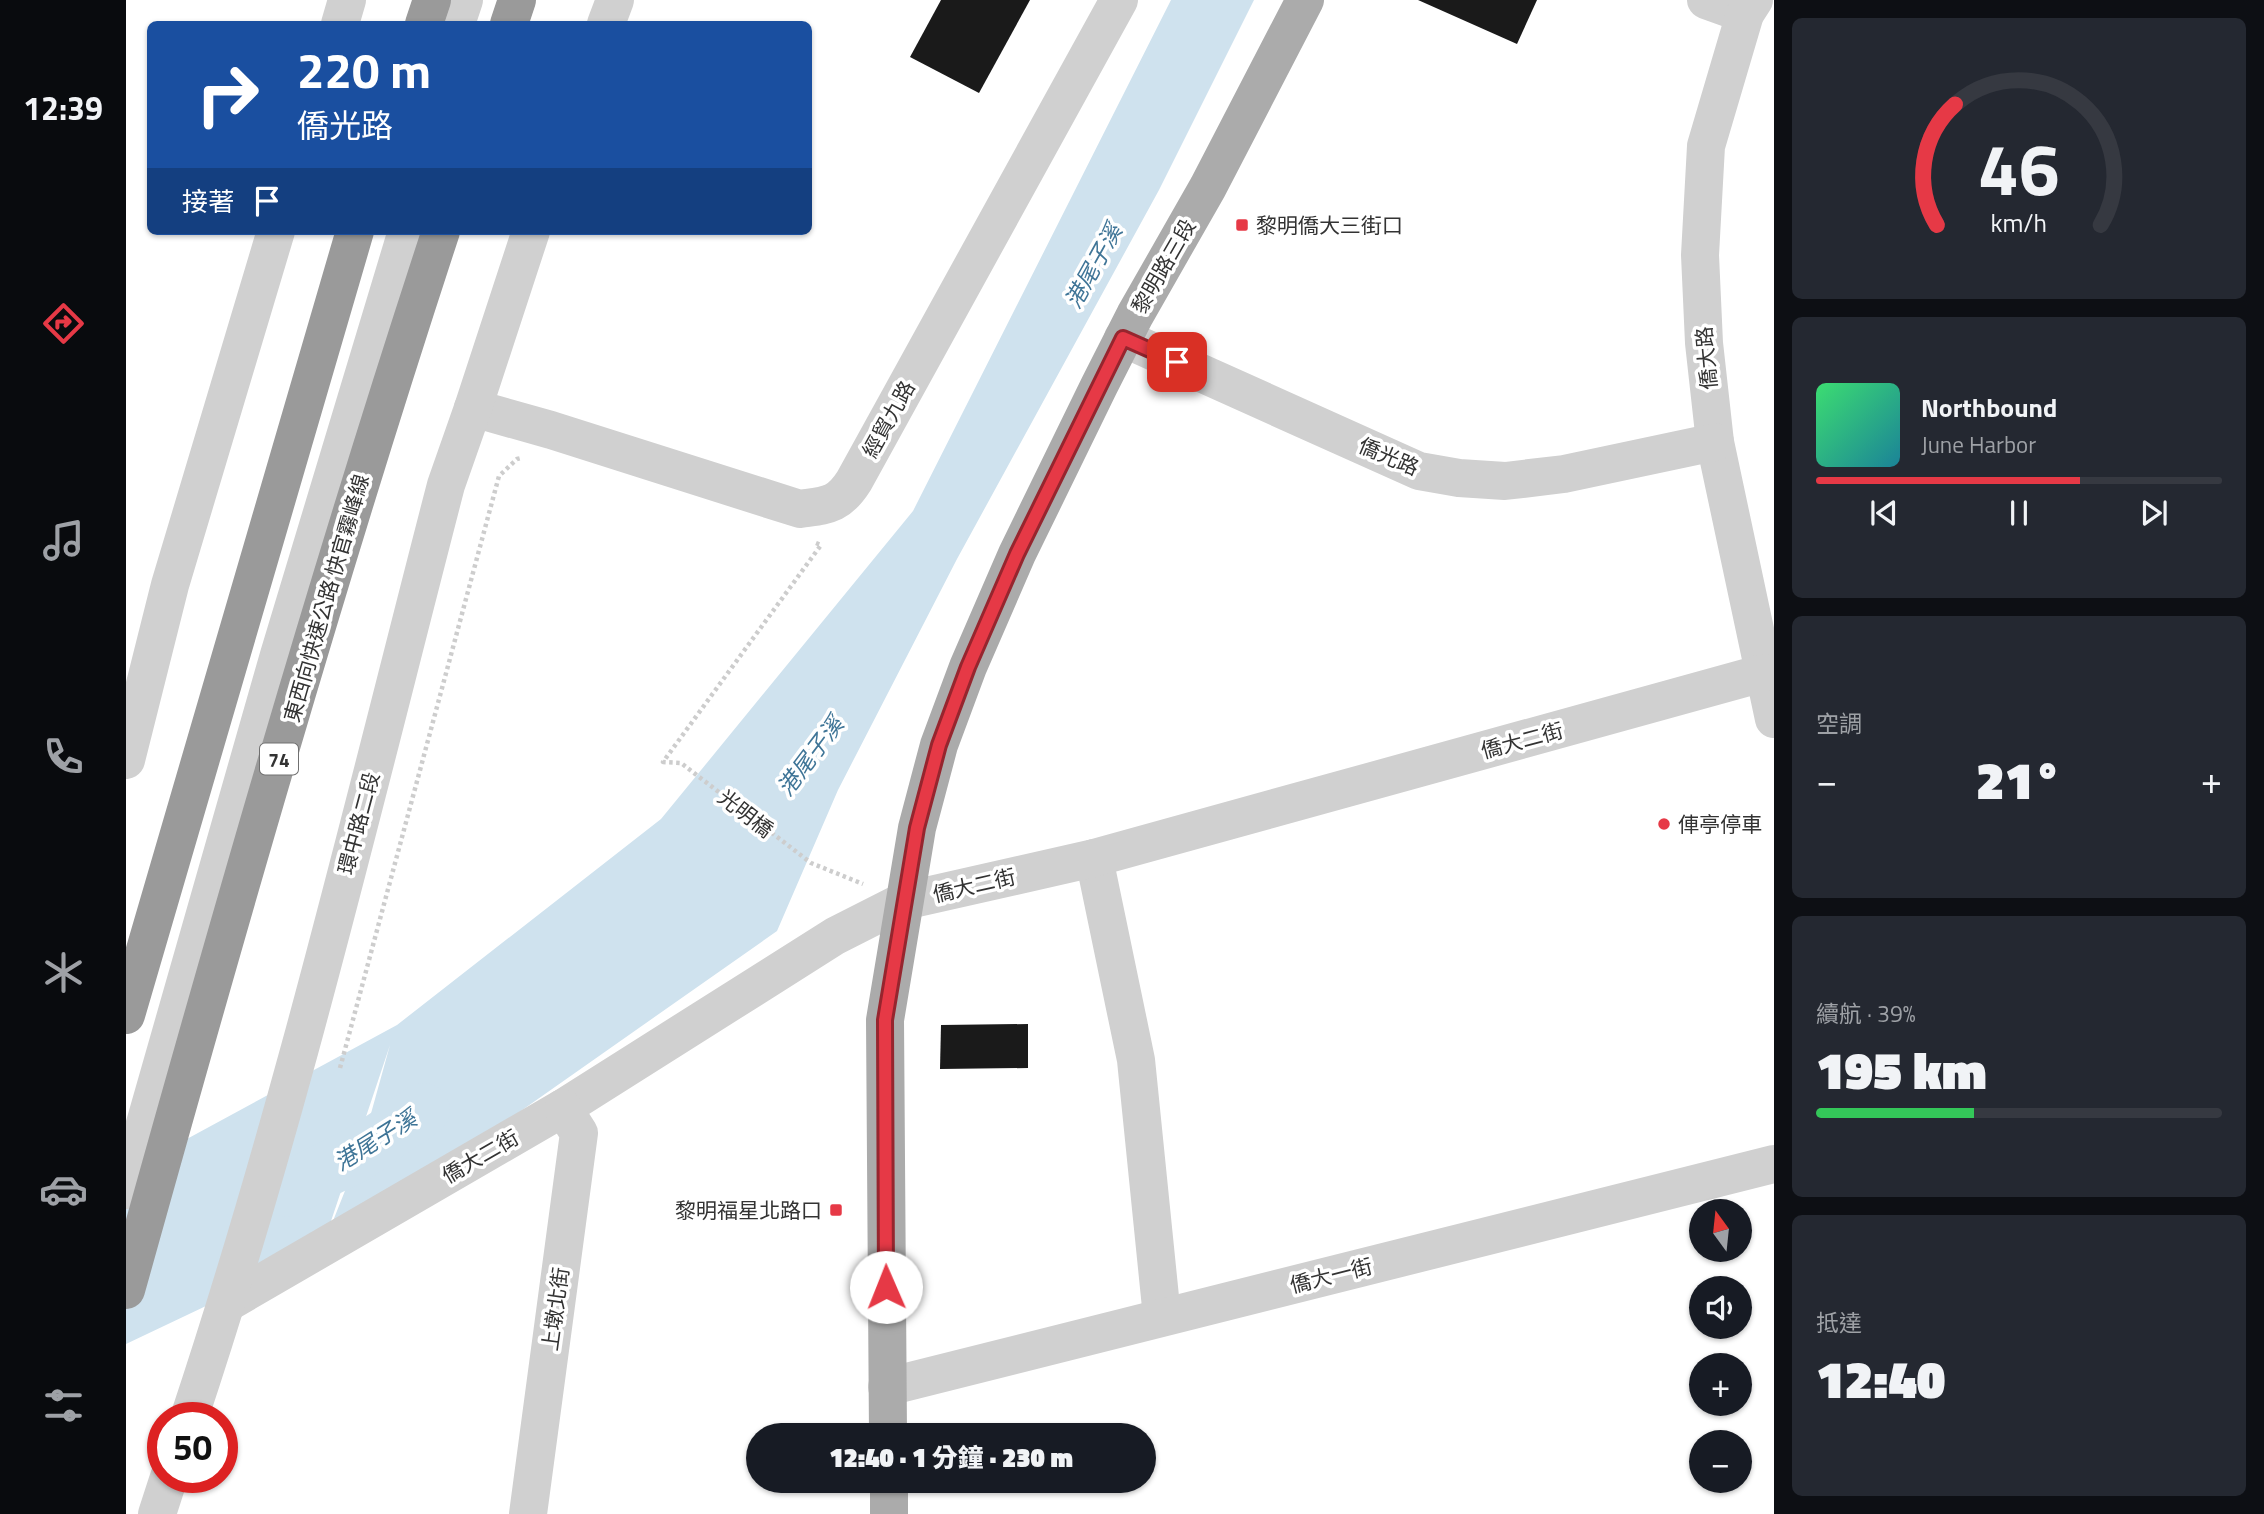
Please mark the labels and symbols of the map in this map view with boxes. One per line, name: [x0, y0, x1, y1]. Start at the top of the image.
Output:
place label: 黎明僑大三街口: [1256, 209, 1403, 241]
street label: 黎明路三段: [1123, 213, 1203, 319]
water label: 港尾子溪: [1055, 215, 1132, 315]
marker: 黎明僑大三街口: [1234, 217, 1250, 233]
street label: 僑大路: [1687, 325, 1725, 391]
pin: [1147, 332, 1207, 392]
street label: 經貿九路: [854, 375, 922, 463]
street label: 僑光路: [1354, 429, 1424, 483]
street label: 東西向快速公路 快官霧峰線: [275, 470, 377, 726]
water label: 港尾子溪: [768, 706, 853, 803]
street label: 僑大二街: [1477, 714, 1567, 766]
road number: 74: [260, 744, 298, 774]
street label: 環中路二段: [329, 768, 387, 878]
street label: 光明橋: [711, 781, 781, 845]
place label: 俥亭停車: [1678, 808, 1762, 840]
marker: 俥亭停車: [1656, 816, 1672, 832]
street label: 僑大二街: [929, 860, 1019, 910]
water label: 港尾子溪: [327, 1099, 426, 1179]
street label: 僑大二街: [436, 1121, 524, 1191]
place label: 黎明福星北路口: [675, 1194, 822, 1226]
north arrow: [1689, 1199, 1752, 1262]
marker: 黎明福星北路口: [828, 1202, 844, 1218]
street label: 僑大一街: [1286, 1249, 1376, 1301]
position arrow: [849, 1250, 923, 1324]
street label: 上墩北街: [533, 1265, 577, 1353]
speed limit sign: 50: [147, 1402, 238, 1493]

